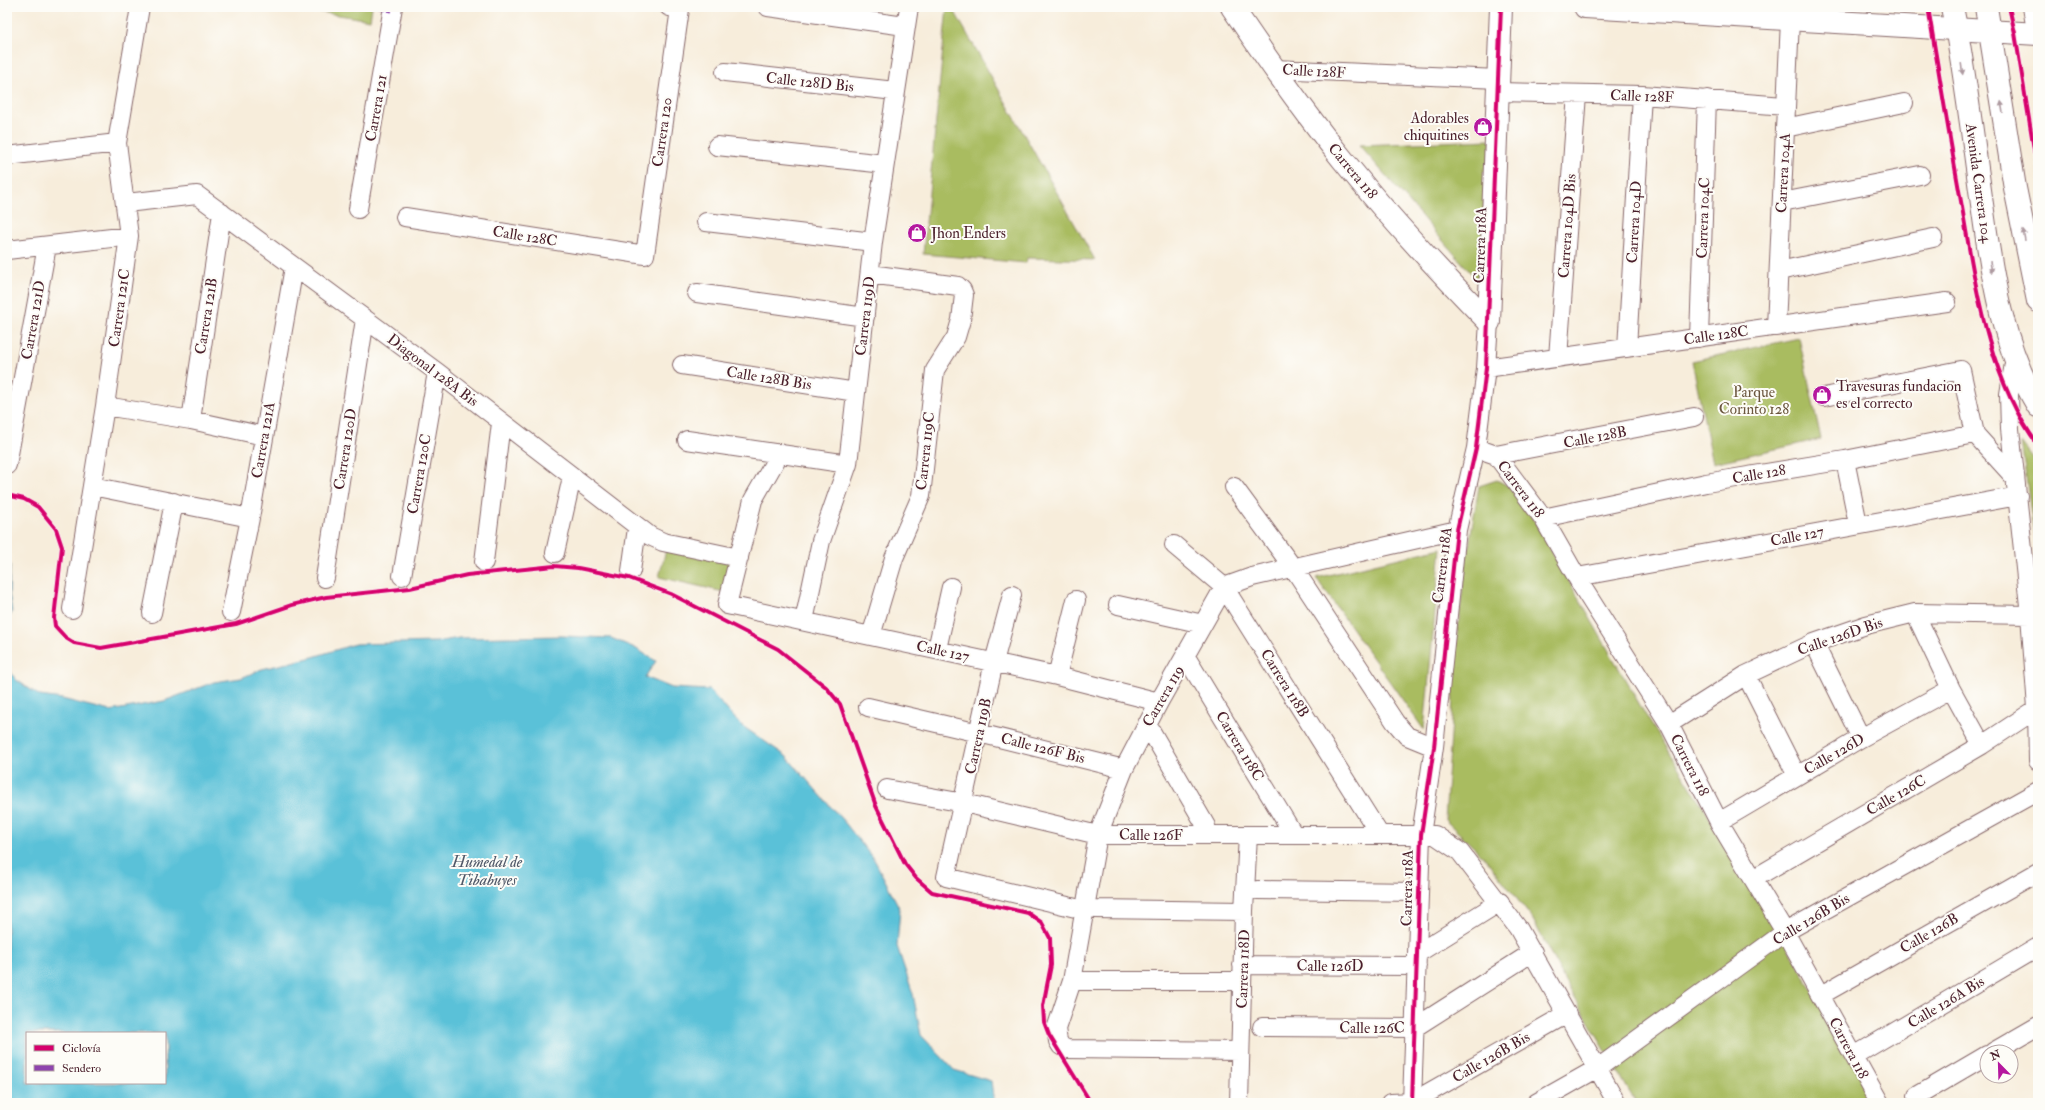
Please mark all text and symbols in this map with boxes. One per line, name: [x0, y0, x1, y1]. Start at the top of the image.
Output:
street label: Calle 128F: [1282, 60, 1347, 83]
one-way arrow: [1959, 63, 1965, 75]
street label: Calle 128D Bis: [765, 68, 855, 97]
street label: Carrera 121: [361, 73, 392, 143]
street label: Calle 128F: [1610, 86, 1675, 107]
street label: Carrera 120: [648, 96, 677, 168]
one-way arrow: [1999, 101, 2005, 113]
place label: Adorables chiquitines: [1404, 109, 1469, 145]
shop icon: Adorables chiquitines: [1472, 116, 1494, 138]
street label: Avenida Carrera 104: [1961, 121, 1996, 245]
street label: Carrera 104A: [1772, 132, 1795, 213]
street label: Carrera 118: [1324, 139, 1381, 203]
street label: Carrera 104D Bis: [1554, 173, 1581, 279]
street label: Carrera 104C: [1693, 177, 1714, 259]
street label: Carrera 104D: [1623, 180, 1646, 264]
street label: Carrera 118A: [1470, 206, 1491, 284]
street label: Calle 128C: [491, 222, 559, 251]
shop icon: Jhon Enders: [906, 222, 928, 244]
place label: Jhon Enders: [930, 224, 1006, 244]
one-way arrow: [2021, 229, 2027, 241]
one-way arrow: [1989, 261, 1995, 273]
street label: Carrera 121C: [105, 268, 134, 348]
street label: Carrera 119D: [851, 275, 880, 357]
street label: Carrera 121B: [191, 276, 222, 356]
street label: Carrera 121D: [17, 279, 50, 361]
street label: Calle 128C: [1682, 322, 1750, 349]
street label: Diagonal 128A Bis: [383, 330, 482, 411]
street label: Calle 128B Bis: [725, 362, 813, 395]
place label: Travesuras fundacion es el correcto: [1836, 377, 1962, 413]
park label: Parque Corinto 128: [1719, 383, 1789, 419]
shop icon: Travesuras fundacion es el correcto: [1811, 384, 1833, 406]
street label: Carrera 121A: [247, 400, 280, 480]
street label: Carrera 120D: [330, 407, 361, 491]
street label: Carrera 119C: [912, 411, 939, 491]
street label: Calle 128B: [1562, 422, 1628, 453]
street label: Carrera 120C: [403, 433, 436, 516]
street label: Carrera 118: [1493, 457, 1548, 522]
street label: Calle 128: [1731, 460, 1787, 489]
street label: Calle 127: [1769, 522, 1825, 551]
street label: Carrera 118A: [1428, 525, 1457, 604]
street label: Calle 126D Bis: [1795, 613, 1885, 660]
street label: Calle 127: [915, 637, 971, 666]
street label: Carrera 118B: [1256, 646, 1313, 721]
street label: Carrera 119: [1138, 662, 1189, 730]
street label: Carrera 119B: [961, 696, 996, 776]
street label: Carrera 118C: [1211, 708, 1268, 785]
street label: Calle 126F Bis: [999, 729, 1087, 768]
street label: Calle 126D: [1801, 729, 1868, 779]
street label: Carrera 118: [1666, 731, 1713, 799]
street label: Calle 126C: [1863, 771, 1929, 820]
street label: Calle 126F: [1119, 826, 1184, 845]
street label: Carrera 118A: [1397, 849, 1418, 927]
water label: Humedal de Tibabuyes: [451, 852, 523, 890]
street label: Calle 126B Bis: [1769, 889, 1853, 950]
street label: Calle 126B: [1897, 909, 1962, 958]
street label: Carrera 118D: [1233, 929, 1254, 1009]
street label: Calle 126D: [1297, 957, 1363, 976]
street label: Calle 126A Bis: [1904, 972, 1988, 1033]
street label: Carrera 118: [1824, 1014, 1873, 1082]
street label: Calle 126C: [1339, 1019, 1405, 1038]
street label: Calle 126B Bis: [1449, 1028, 1533, 1087]
legend: [26, 1032, 166, 1084]
text: Ciclovía: [62, 1041, 102, 1056]
north arrow: [1979, 1044, 2019, 1084]
text: N: [1987, 1047, 2003, 1064]
text: Sendero: [62, 1061, 101, 1076]

